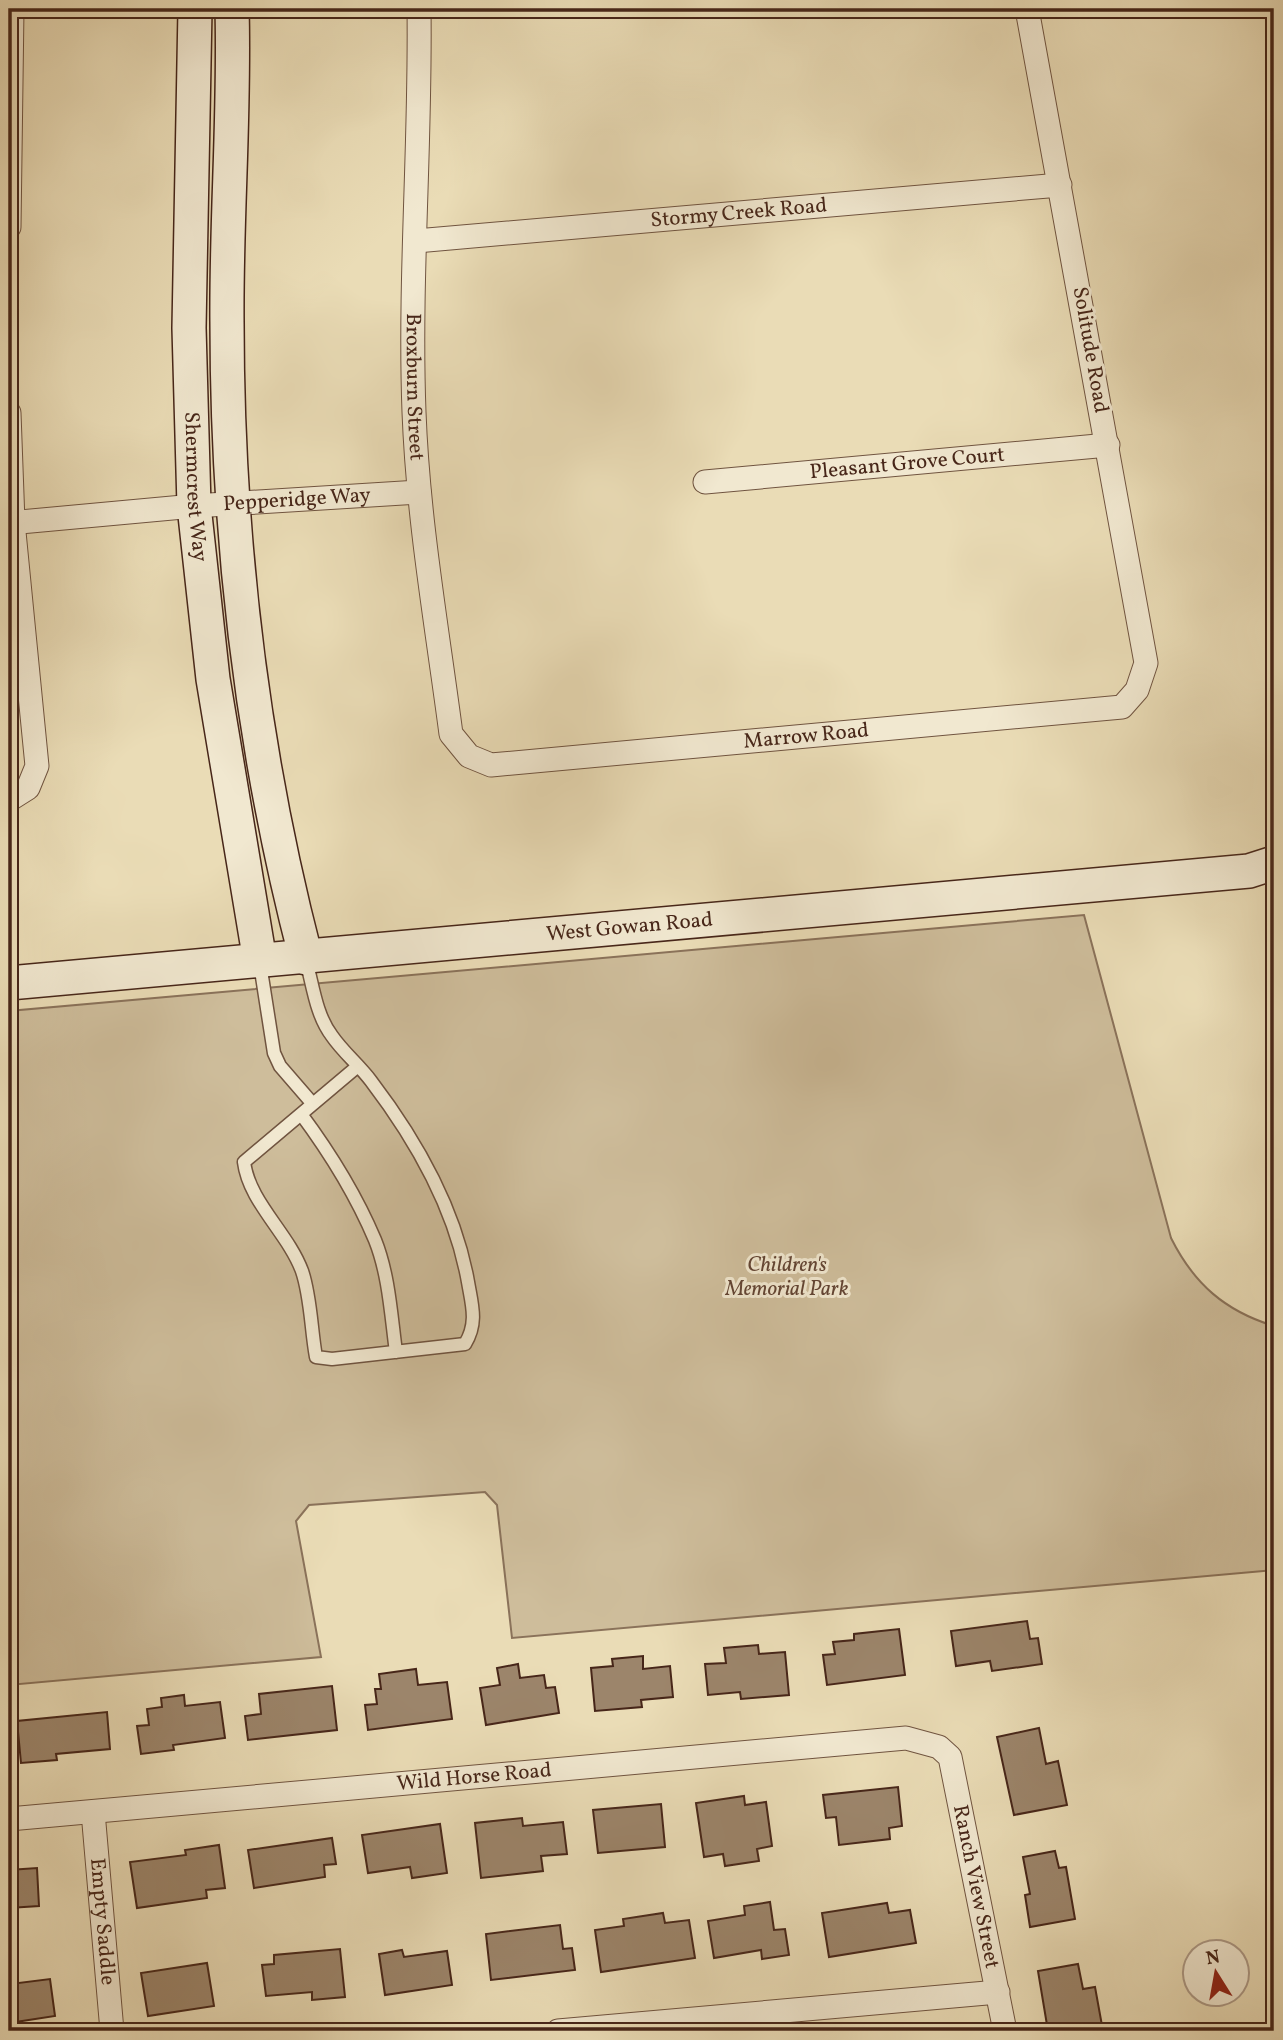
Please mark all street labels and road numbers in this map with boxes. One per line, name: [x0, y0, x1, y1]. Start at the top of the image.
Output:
street label: Stormy Creek Road: [649, 191, 828, 235]
street label: Solitude Road: [1065, 285, 1115, 415]
street label: Broxburn Street: [398, 313, 431, 462]
street label: Shermcrest Way: [177, 411, 215, 564]
street label: Pleasant Grove Court: [808, 440, 1006, 487]
street label: Pepperidge Way: [222, 480, 372, 519]
street label: Marrow Road: [742, 716, 870, 756]
street label: West Gowan Road: [545, 905, 714, 949]
street label: Wild Horse Road: [395, 1756, 553, 1798]
street label: Ranch View Street: [945, 1802, 1007, 1971]
street label: Empty Saddle: [83, 1857, 122, 1986]

